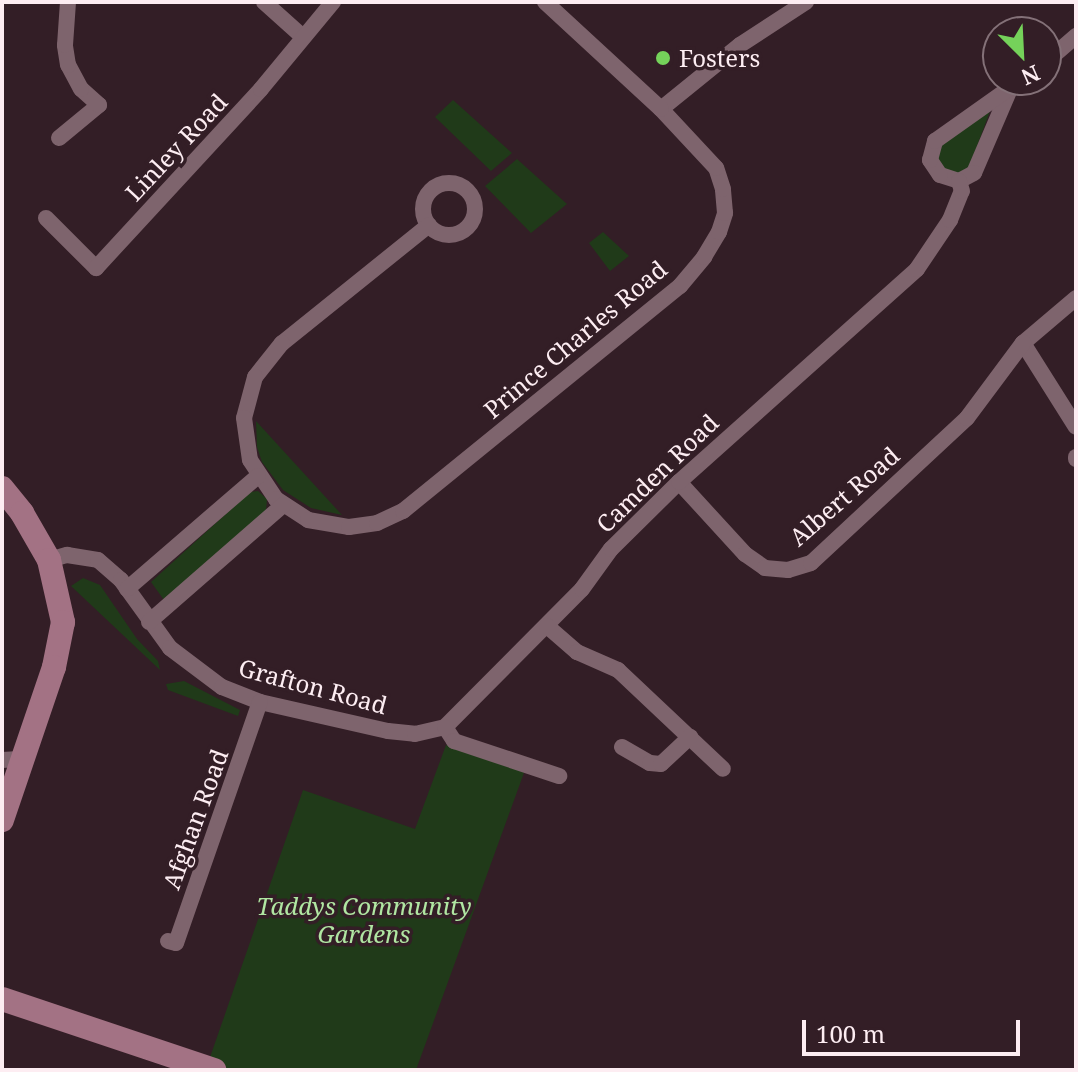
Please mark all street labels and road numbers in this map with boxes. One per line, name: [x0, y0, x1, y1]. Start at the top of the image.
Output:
street label: Linley Road: [119, 87, 233, 207]
street label: Prince Charles Road: [478, 254, 672, 424]
street label: Camden Road: [590, 408, 724, 538]
street label: Albert Road: [783, 441, 905, 551]
street label: Grafton Road: [236, 652, 390, 720]
street label: Afghan Road: [156, 745, 234, 893]

